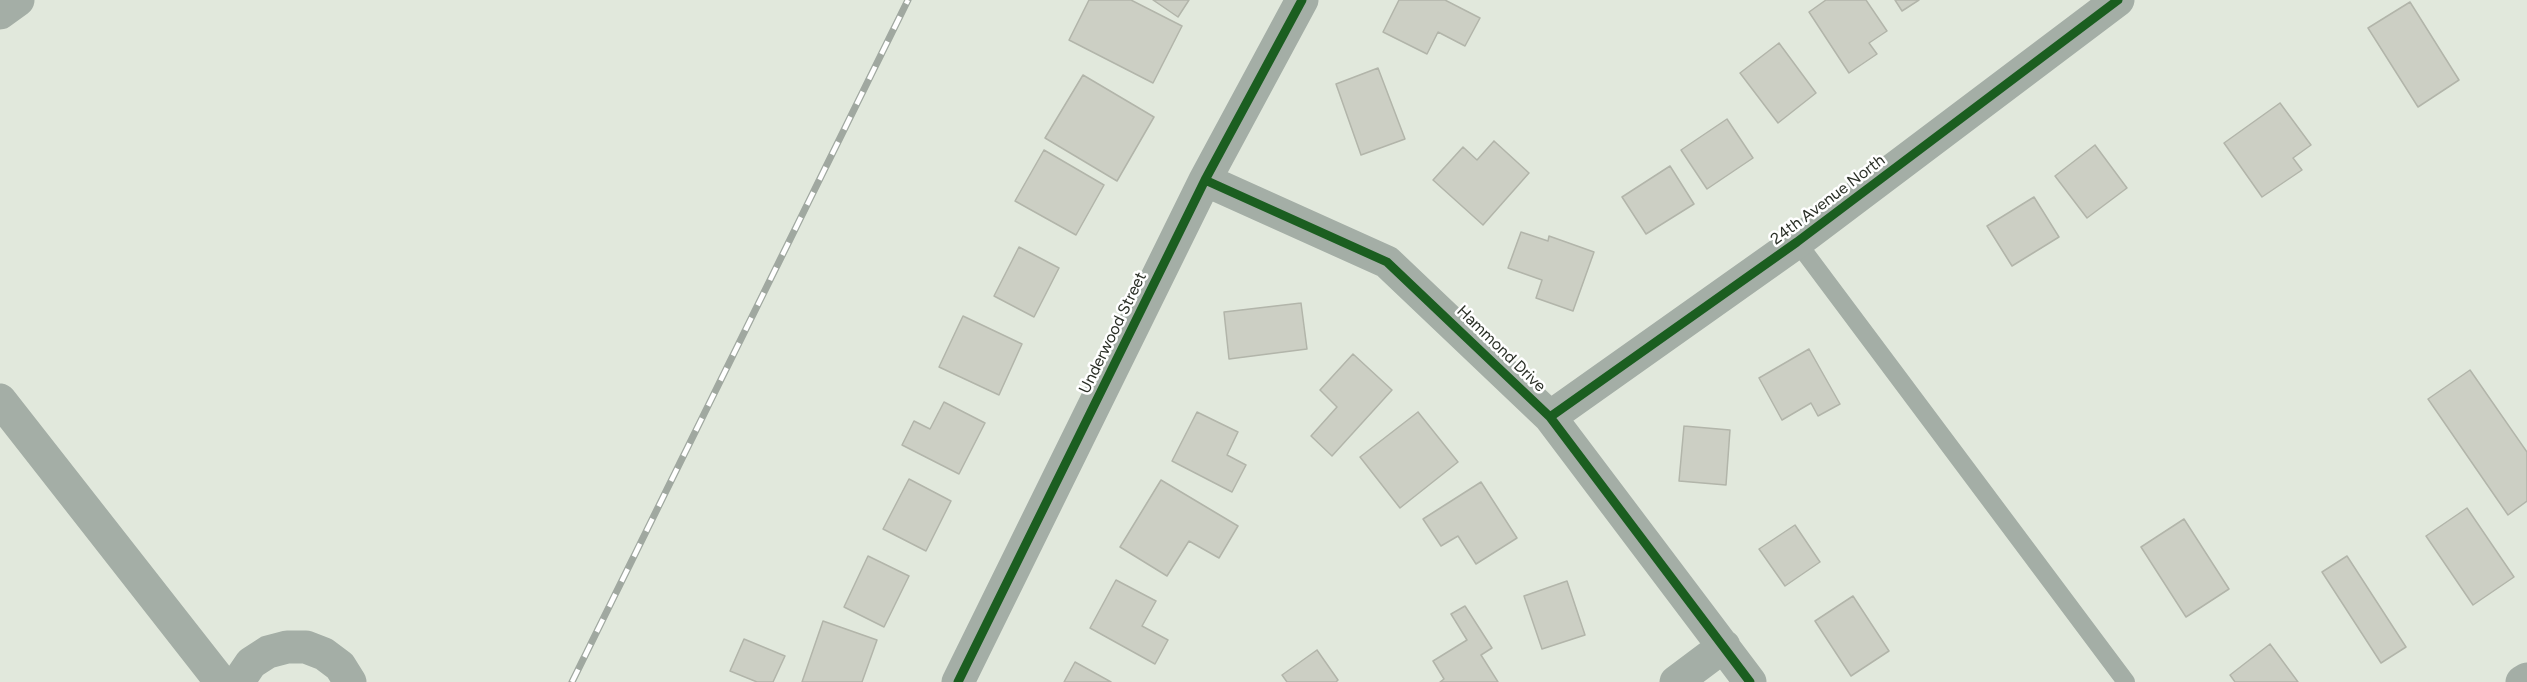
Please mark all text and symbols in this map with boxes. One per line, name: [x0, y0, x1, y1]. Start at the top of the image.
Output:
street label: 24th Avenue North: [1767, 151, 1889, 249]
street label: Underwood Street: [1075, 269, 1151, 397]
street label: Hammond Drive: [1453, 302, 1549, 396]

